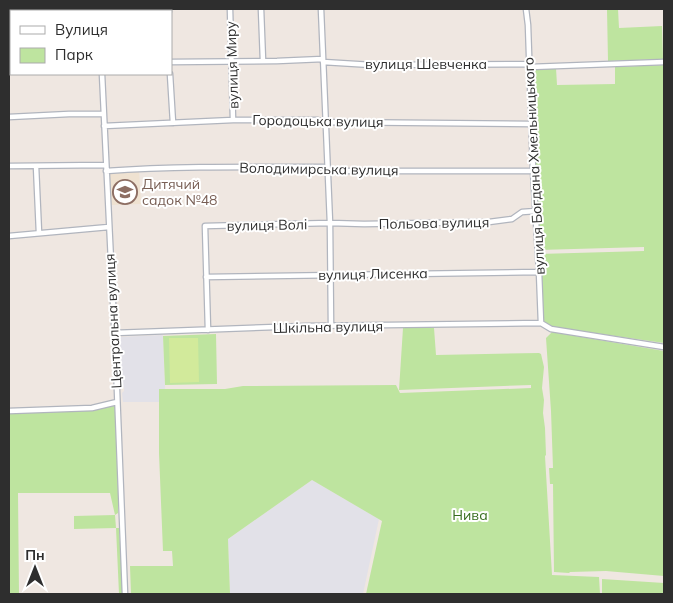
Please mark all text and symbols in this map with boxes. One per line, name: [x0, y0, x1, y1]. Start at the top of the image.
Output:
legend: [10, 10, 172, 75]
text: Вулиця: [55, 20, 108, 39]
street label: вулиця Миру: [221, 20, 243, 109]
text: Парк: [55, 45, 94, 64]
street label: вулиця Шевченка: [365, 55, 487, 73]
street label: вулиця Богдана Хмельницького: [519, 57, 549, 275]
street label: Городоцька вулиця: [252, 111, 384, 131]
street label: Володимирська вулиця: [239, 159, 399, 179]
place label: Дитячий садок №48: [142, 175, 217, 209]
school or university icon: Дитячий садок №48: [112, 179, 138, 205]
street label: Польова вулиця: [379, 213, 489, 233]
street label: вулиця Волі: [227, 215, 307, 235]
street label: Центральна вулиця: [100, 253, 126, 389]
street label: вулиця Лисенка: [318, 264, 428, 284]
street label: Шкільна вулиця: [273, 317, 383, 337]
park label: Нива: [452, 506, 488, 524]
north arrow: [10, 543, 60, 593]
text: Пн: [25, 546, 45, 564]

